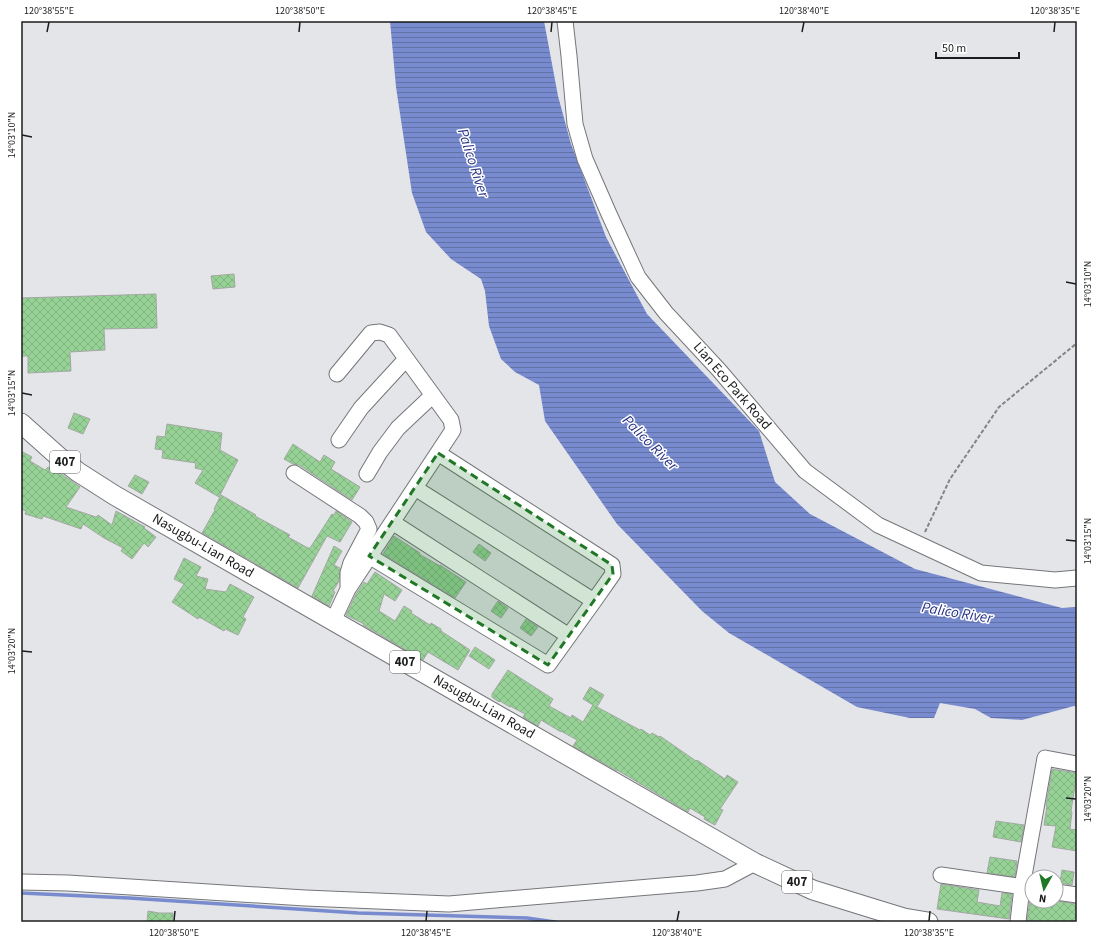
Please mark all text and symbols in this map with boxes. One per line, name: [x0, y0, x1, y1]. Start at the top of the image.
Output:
text: 120°38'55"E: [24, 4, 74, 18]
text: 120°38'50"E: [275, 4, 325, 18]
text: 120°38'45"E: [527, 4, 577, 18]
text: 120°38'40"E: [779, 4, 829, 18]
text: 120°38'35"E: [1030, 4, 1080, 18]
scale bar: [936, 34, 1019, 60]
text: 50 m: [942, 40, 966, 57]
text: 14°03'10"N: [5, 112, 19, 158]
water label: Palico River: [452, 126, 494, 201]
text: 14°03'10"N: [1081, 261, 1095, 307]
street label: Lian Eco Park Road: [688, 338, 776, 434]
text: 14°03'15"N: [5, 370, 19, 416]
water label: Palico River: [617, 410, 683, 476]
road number: 407: [50, 451, 80, 473]
street label: Nasugbu-Lian Road: [149, 509, 257, 583]
text: 14°03'15"N: [1081, 518, 1095, 564]
water label: Palico River: [920, 597, 995, 629]
text: 14°03'20"N: [5, 628, 19, 674]
road number: 407: [390, 651, 420, 673]
street label: Nasugbu-Lian Road: [430, 670, 538, 744]
text: 14°03'20"N: [1081, 776, 1095, 822]
north arrow: [1024, 869, 1064, 909]
road number: 407: [782, 871, 812, 893]
text: N: [1038, 890, 1047, 906]
text: 120°38'50"E: [149, 926, 199, 940]
text: 120°38'45"E: [401, 926, 451, 940]
text: 120°38'40"E: [652, 926, 702, 940]
text: 120°38'35"E: [904, 926, 954, 940]

